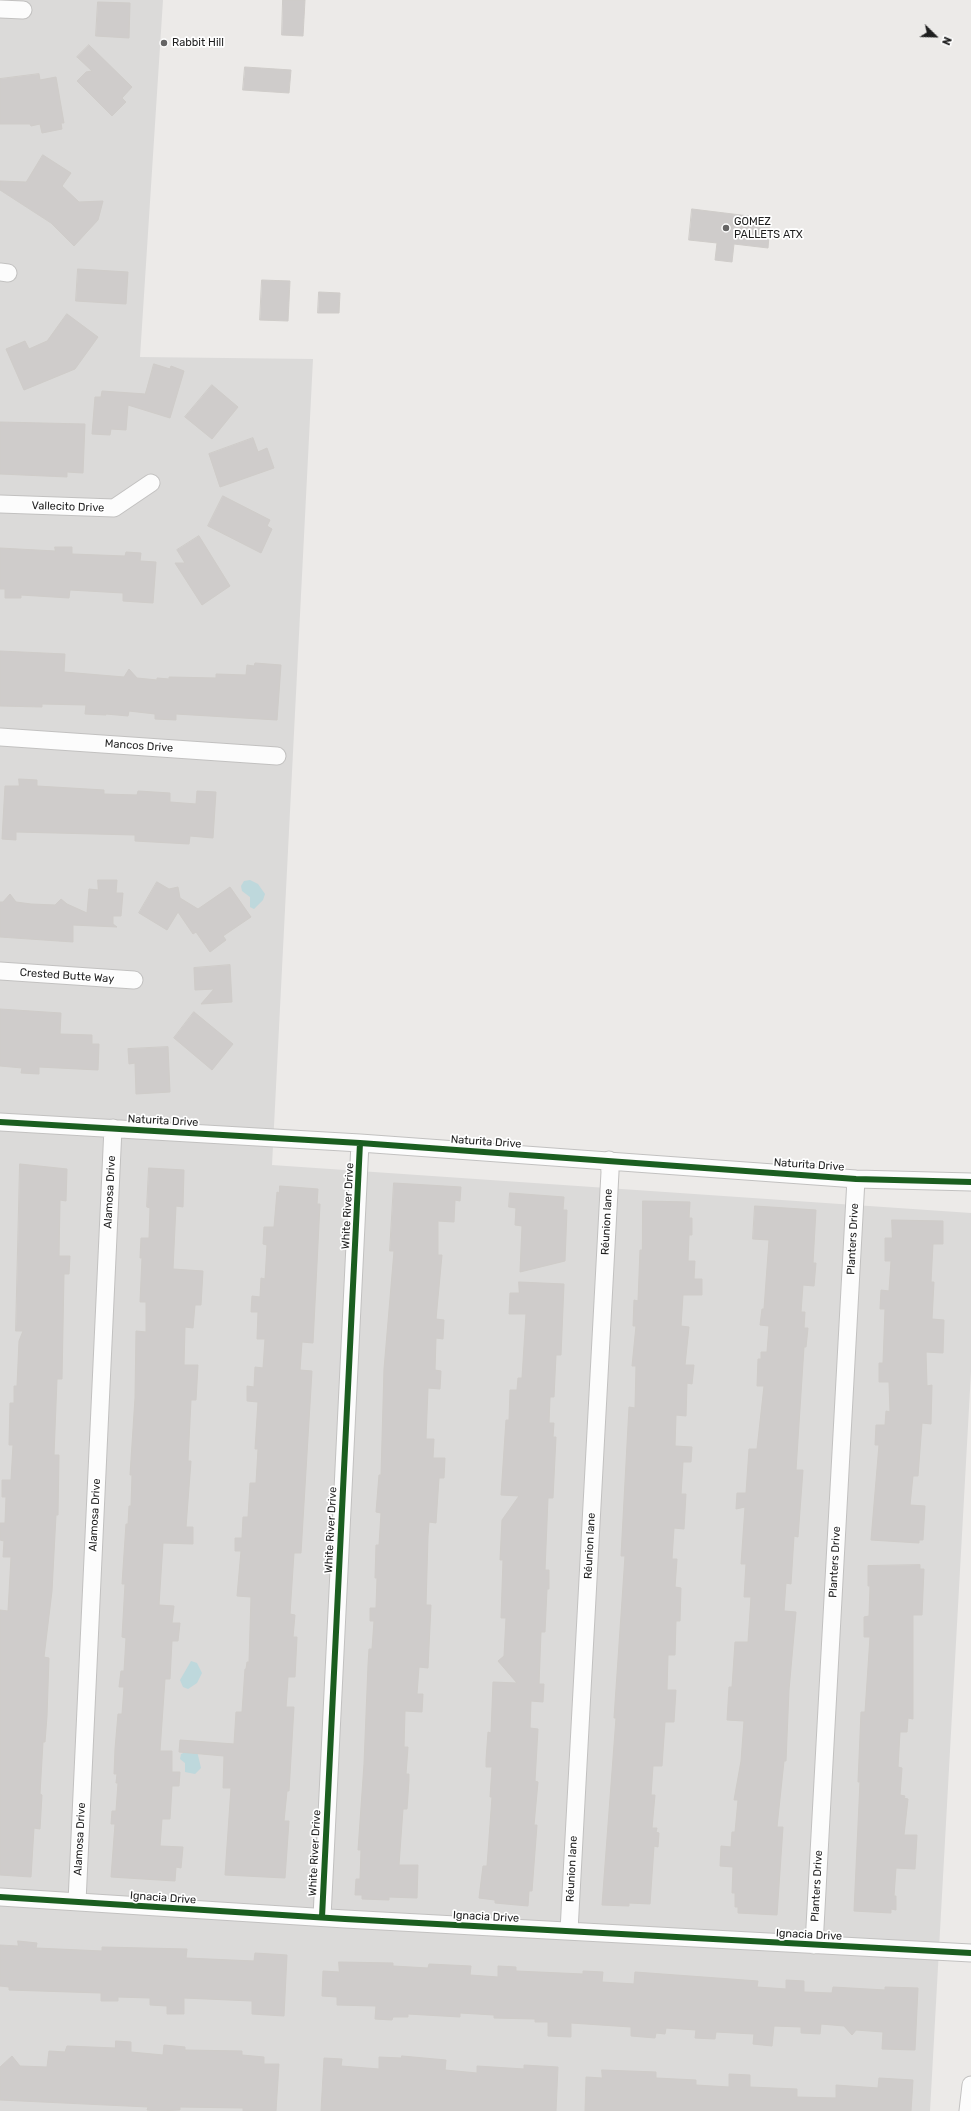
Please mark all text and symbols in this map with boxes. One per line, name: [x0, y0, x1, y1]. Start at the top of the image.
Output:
north arrow: [915, 16, 955, 56]
text: N: [939, 35, 954, 47]
place label: Rabbit Hill: [172, 36, 224, 50]
marker: Rabbit Hill: [159, 38, 169, 48]
place label: GOMEZ PALLETS ATX: [734, 215, 803, 241]
marker: GOMEZ PALLETS ATX: [721, 223, 731, 233]
street label: Vallecito Drive: [31, 499, 105, 515]
street label: Mancos Drive: [104, 737, 174, 755]
street label: Crested Butte Way: [19, 966, 115, 986]
street label: Naturita Drive: [127, 1113, 199, 1129]
street label: Naturita Drive: [450, 1133, 522, 1151]
street label: Alamosa Drive: [101, 1155, 119, 1229]
street label: Naturita Drive: [773, 1156, 845, 1174]
street label: White River Drive: [339, 1162, 357, 1250]
street label: Réunion lane: [599, 1188, 615, 1256]
street label: Planters Drive: [845, 1203, 861, 1275]
street label: Alamosa Drive: [86, 1478, 104, 1552]
street label: White River Drive: [322, 1486, 340, 1574]
street label: Réunion lane: [582, 1512, 598, 1580]
street label: Planters Drive: [827, 1526, 843, 1598]
street label: Alamosa Drive: [71, 1802, 89, 1876]
street label: White River Drive: [306, 1809, 324, 1897]
street label: Réunion lane: [564, 1835, 580, 1903]
street label: Planters Drive: [809, 1850, 825, 1922]
street label: Ignacia Drive: [129, 1889, 197, 1907]
street label: Ignacia Drive: [453, 1909, 519, 1925]
street label: Ignacia Drive: [776, 1927, 842, 1943]

